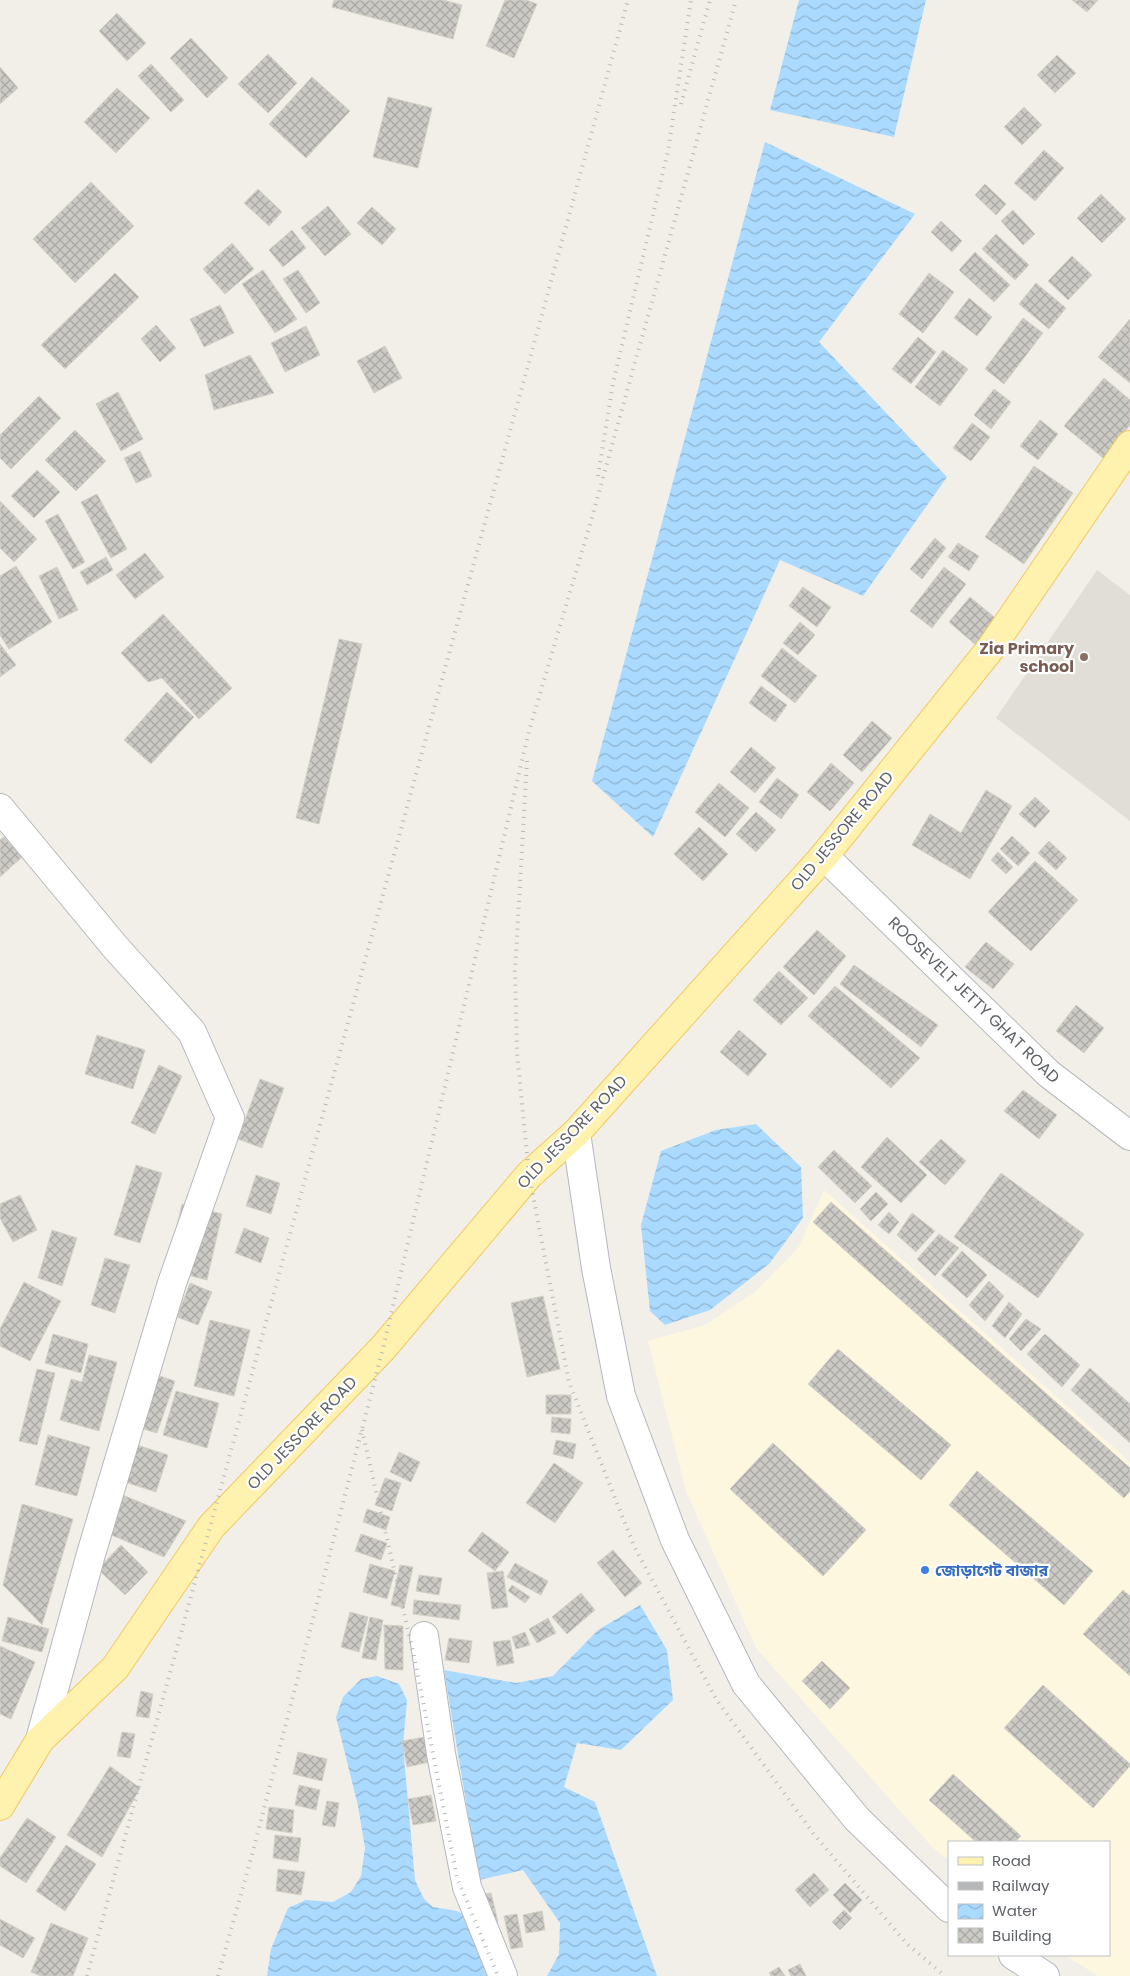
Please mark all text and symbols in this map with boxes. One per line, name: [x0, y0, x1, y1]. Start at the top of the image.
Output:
place label: Zia Primary school: [979, 637, 1075, 678]
marker: Zia Primary school: [1078, 651, 1090, 663]
street label: OLD JESSORE ROAD: [785, 766, 899, 896]
street label: ROOSEVELT JETTY GHAT ROAD: [883, 912, 1065, 1088]
street label: OLD JESSORE ROAD: [512, 1070, 632, 1194]
street label: OLD JESSORE ROAD: [242, 1371, 362, 1495]
place label: জোড়াগেট বাজার: [935, 1559, 1049, 1582]
marker: জোড়াগেট বাজার: [919, 1564, 931, 1576]
legend: [948, 1841, 1110, 1956]
text: Road: [992, 1850, 1031, 1871]
text: Railway: [992, 1875, 1050, 1896]
text: Water: [992, 1900, 1038, 1921]
text: Building: [992, 1925, 1052, 1946]

